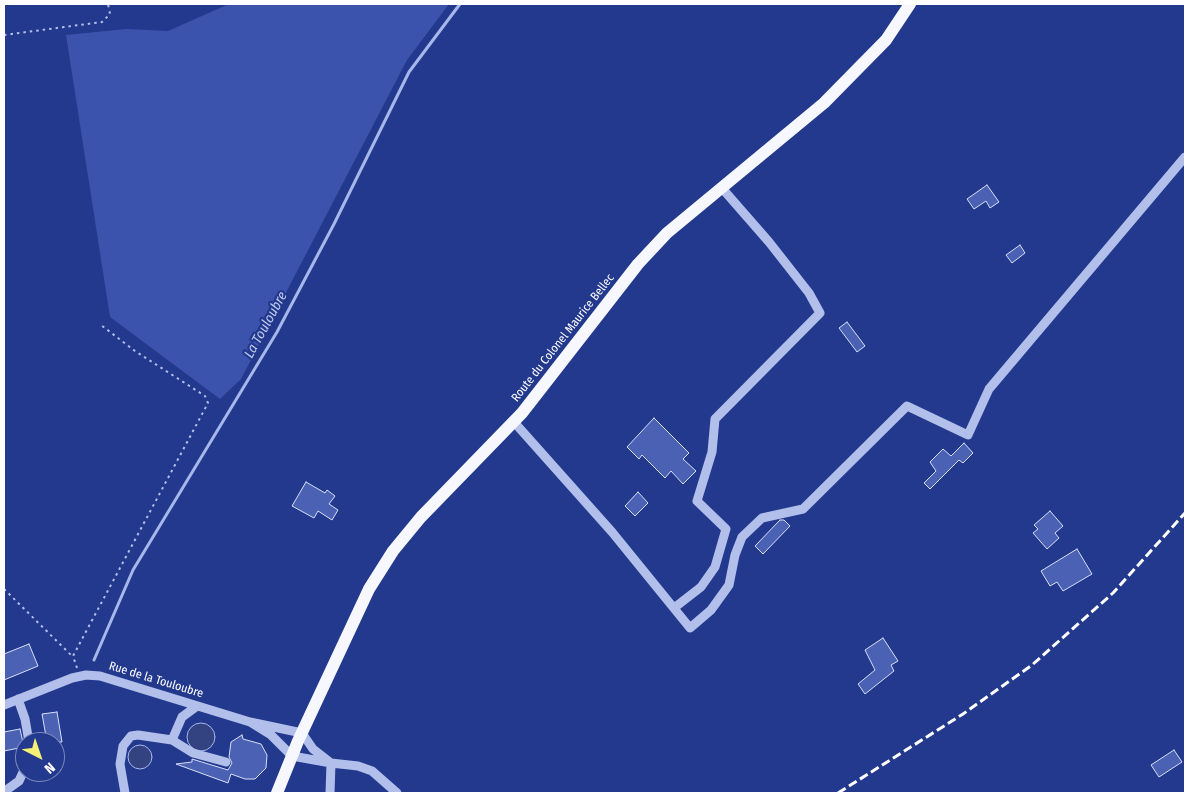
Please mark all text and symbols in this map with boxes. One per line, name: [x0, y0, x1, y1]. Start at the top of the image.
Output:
street label: Route du Colonel Maurice Bellec: [509, 271, 617, 405]
water label: La Touloubre: [241, 289, 291, 361]
street label: Rue de la Touloubre: [107, 659, 205, 701]
north arrow: [15, 732, 65, 782]
text: N: [41, 759, 58, 777]

